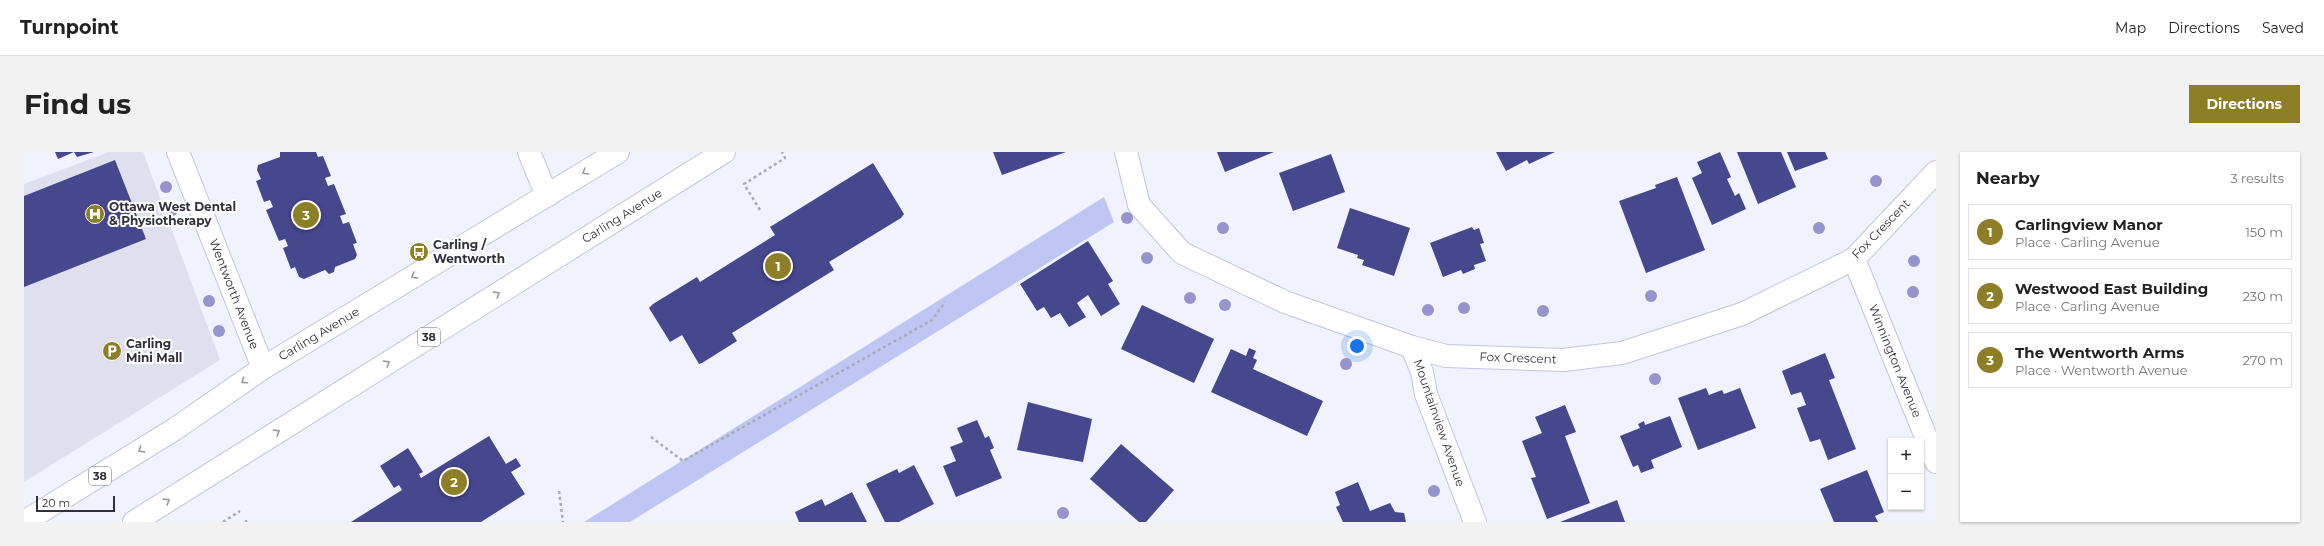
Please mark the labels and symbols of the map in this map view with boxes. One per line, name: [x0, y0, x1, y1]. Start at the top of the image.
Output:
one-way arrow: [582, 168, 589, 175]
street label: Carling Avenue: [579, 185, 664, 246]
street label: Fox Crescent: [1848, 196, 1913, 262]
place label: Ottawa West Dental & Physiotherapy: [109, 199, 236, 228]
pin: 3: [293, 200, 319, 230]
hospital icon: Ottawa West Dental & Physiotherapy: [84, 203, 106, 225]
street label: Wentworth Avenue: [206, 236, 262, 351]
place label: Carling / Wentworth: [433, 237, 505, 266]
bus stop icon: Carling / Wentworth: [408, 241, 430, 263]
pin: 1: [765, 251, 791, 281]
one-way arrow: [411, 272, 418, 279]
one-way arrow: [493, 291, 500, 299]
street label: Winnington Avenue: [1866, 302, 1925, 420]
street label: Carling Avenue: [276, 304, 362, 364]
road number: 38: [418, 328, 440, 346]
place label: Carling Mini Mall: [126, 336, 182, 365]
your location: [1347, 336, 1367, 356]
parking icon: Carling Mini Mall: [101, 340, 123, 362]
street label: Fox Crescent: [1479, 349, 1557, 366]
street label: Mountainview Avenue: [1411, 357, 1468, 489]
one-way arrow: [383, 360, 390, 368]
one-way arrow: [241, 377, 248, 384]
one-way arrow: [273, 430, 280, 437]
one-way arrow: [139, 445, 146, 452]
road number: 38: [89, 467, 111, 485]
pin: 2: [441, 467, 467, 497]
scale bar: [36, 494, 115, 513]
one-way arrow: [163, 499, 170, 506]

